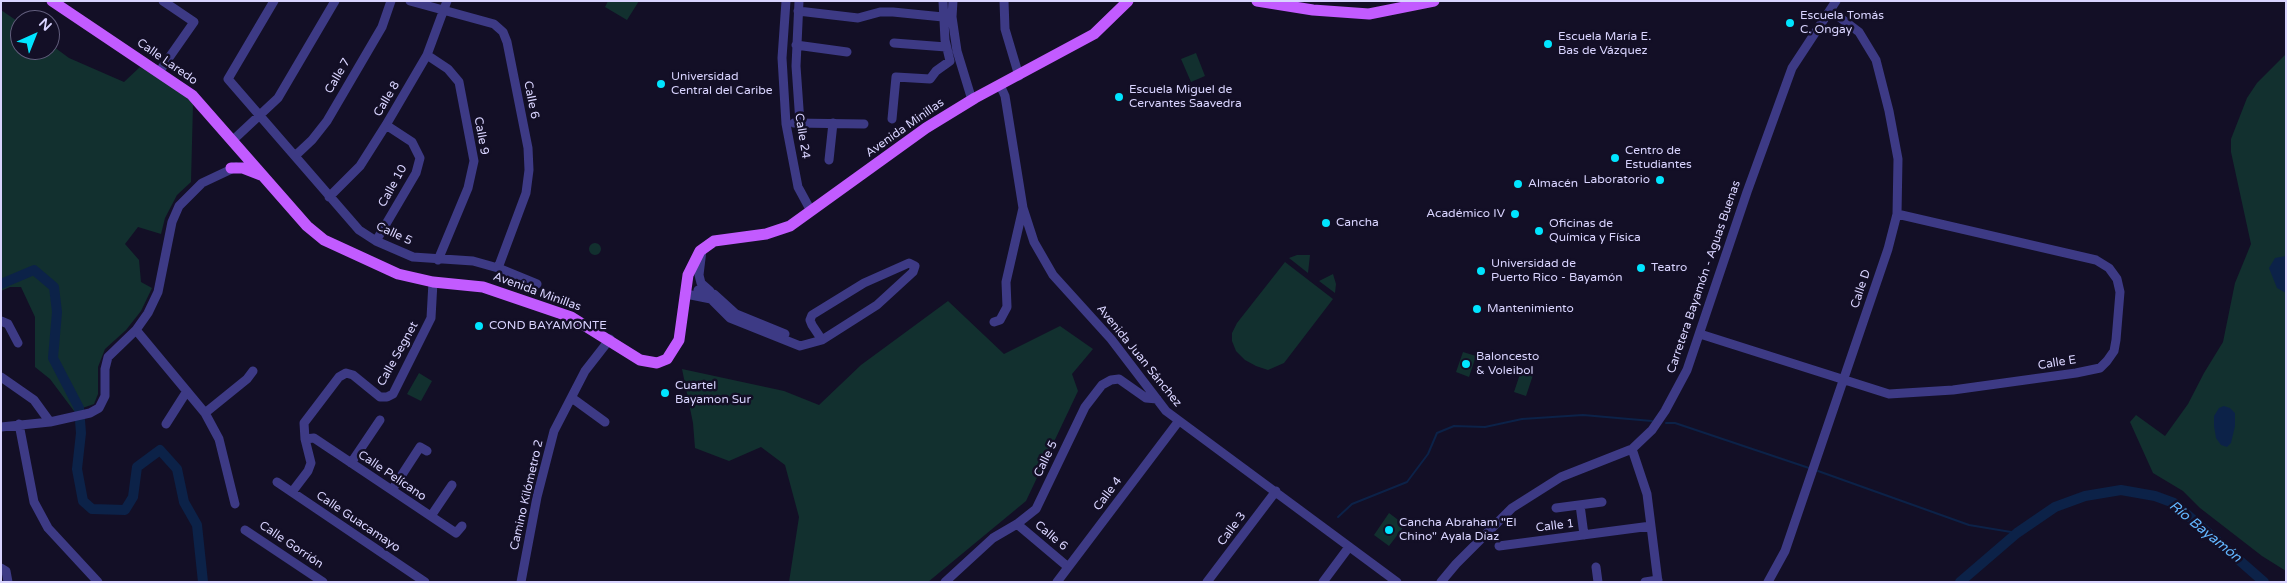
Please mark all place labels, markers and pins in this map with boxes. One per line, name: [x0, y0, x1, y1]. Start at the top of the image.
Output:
place label: Escuela Tomás C. Ongay: [1800, 9, 1884, 37]
marker: Escuela Tomás C. Ongay: [1784, 17, 1796, 29]
place label: Escuela María E. Bas de Vázquez: [1558, 30, 1651, 58]
marker: Escuela María E. Bas de Vázquez: [1542, 38, 1554, 50]
place label: Universidad Central del Caribe: [671, 70, 773, 98]
marker: Universidad Central del Caribe: [655, 78, 667, 90]
place label: Escuela Miguel de Cervantes Saavedra: [1129, 83, 1242, 111]
marker: Escuela Miguel de Cervantes Saavedra: [1113, 91, 1125, 103]
place label: Centro de Estudiantes: [1625, 144, 1692, 172]
marker: Centro de Estudiantes: [1609, 152, 1621, 164]
place label: Laboratorio: [1584, 173, 1650, 187]
marker: Laboratorio: [1654, 174, 1666, 186]
place label: Almacén: [1528, 177, 1578, 191]
marker: Almacén: [1512, 178, 1524, 190]
place label: Académico IV: [1426, 207, 1505, 221]
marker: Académico IV: [1509, 208, 1521, 220]
place label: Cancha: [1336, 216, 1379, 230]
marker: Cancha: [1320, 217, 1332, 229]
place label: Oficinas de Química y Física: [1549, 217, 1641, 245]
marker: Oficinas de Química y Física: [1533, 225, 1545, 237]
place label: Universidad de Puerto Rico - Bayamón: [1491, 257, 1623, 285]
place label: Teatro: [1651, 261, 1687, 275]
marker: Teatro: [1635, 262, 1647, 274]
marker: Universidad de Puerto Rico - Bayamón: [1475, 265, 1487, 277]
place label: Mantenimiento: [1487, 302, 1574, 316]
marker: Mantenimiento: [1471, 303, 1483, 315]
place label: COND BAYAMONTE: [489, 319, 607, 333]
marker: COND BAYAMONTE: [473, 320, 485, 332]
place label: Baloncesto & Voleibol: [1476, 350, 1539, 378]
marker: Baloncesto & Voleibol: [1460, 358, 1472, 370]
place label: Cuartel Bayamon Sur: [675, 379, 751, 407]
marker: Cuartel Bayamon Sur: [659, 387, 671, 399]
place label: Cancha Abraham "El Chino" Ayala Díaz: [1399, 516, 1517, 544]
marker: Cancha Abraham "El Chino" Ayala Díaz: [1383, 524, 1395, 536]

